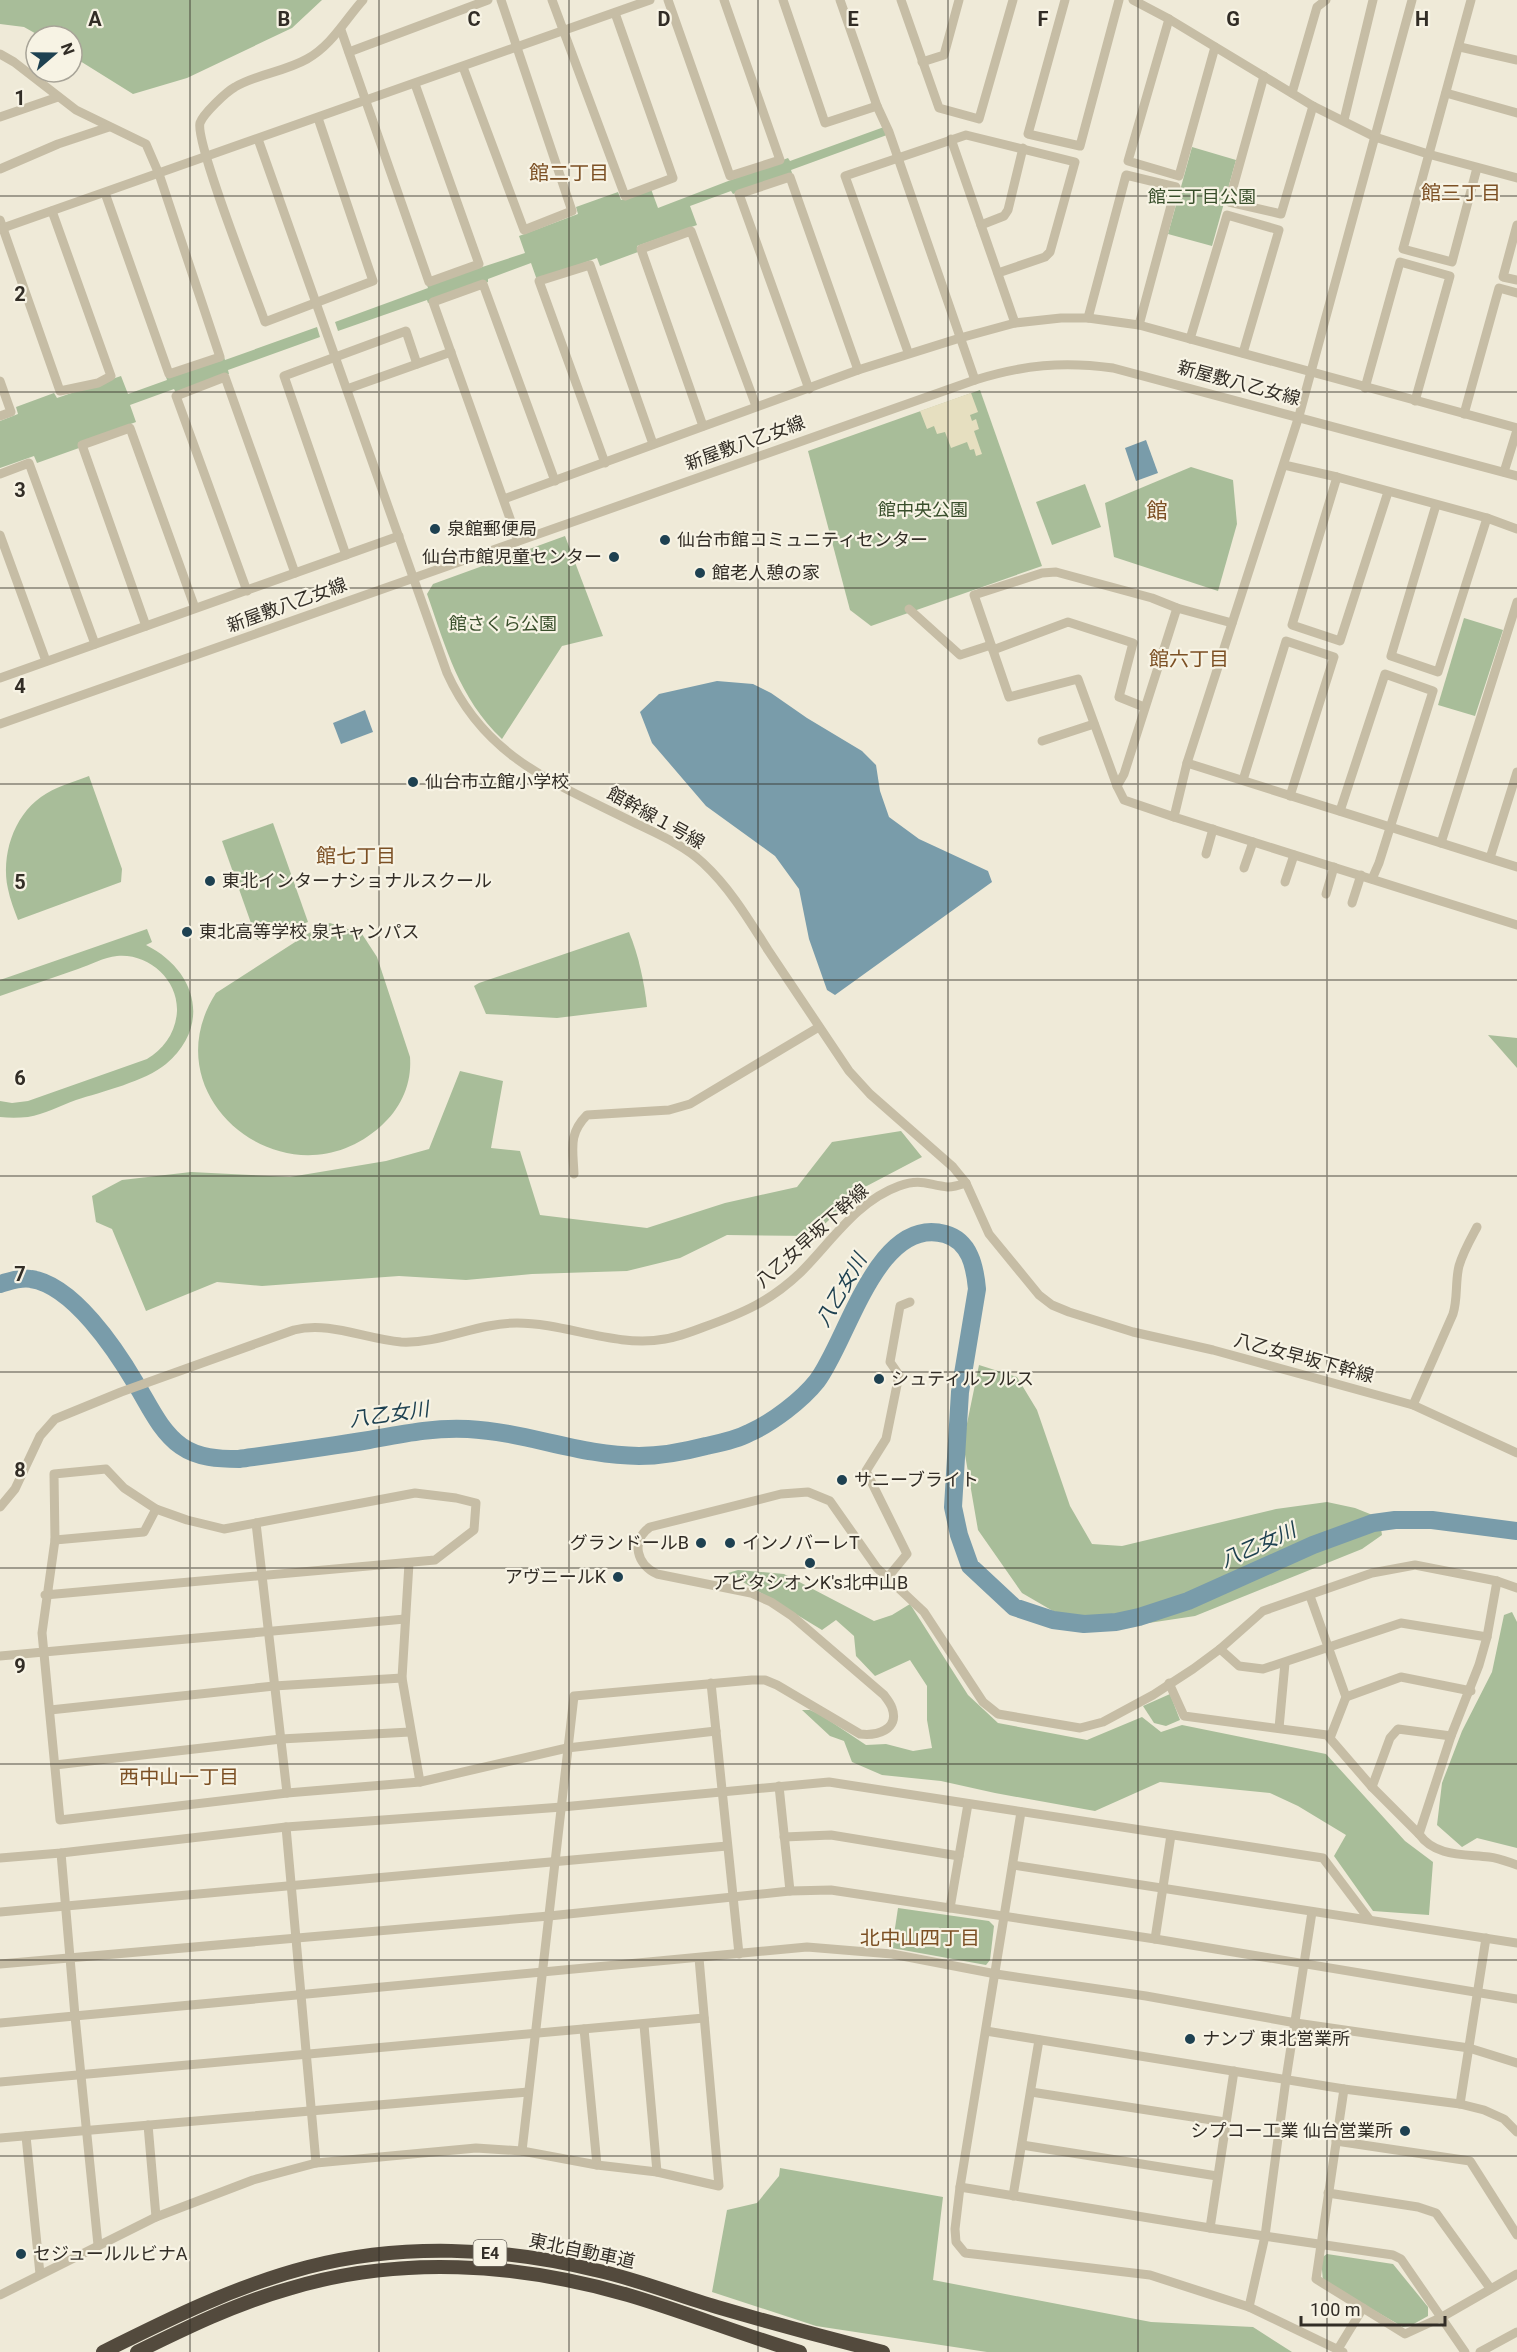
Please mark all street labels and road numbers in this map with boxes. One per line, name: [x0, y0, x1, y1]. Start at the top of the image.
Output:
street label: 新屋敷八乙女線: [1176, 356, 1303, 409]
street label: 新屋敷八乙女線: [682, 411, 808, 474]
street label: 新屋敷八乙女線: [224, 573, 350, 636]
street label: 館幹線１号線: [604, 782, 709, 853]
street label: 八乙女早坂下幹線: [751, 1180, 872, 1292]
street label: 八乙女早坂下幹線: [1232, 1329, 1376, 1386]
street label: 東北自動車道: [527, 2229, 637, 2272]
road number: E4: [474, 2240, 506, 2266]

